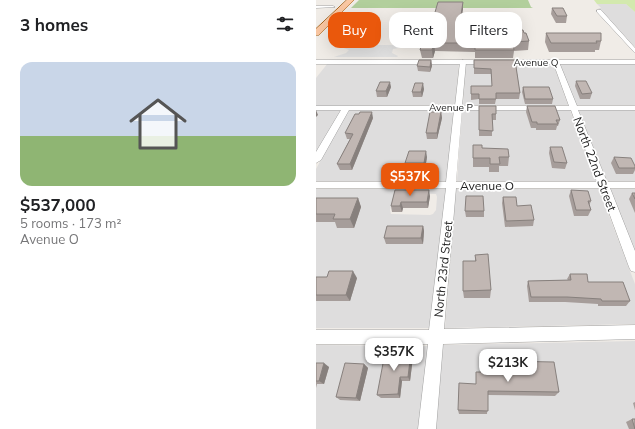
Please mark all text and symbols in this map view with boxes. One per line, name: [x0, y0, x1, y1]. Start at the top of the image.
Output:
chip: Buy: [328, 12, 381, 48]
chip: Rent: [389, 12, 447, 48]
chip: Filters: [455, 12, 522, 48]
icon: filters: [274, 13, 296, 35]
text: 3 homes: [20, 14, 88, 35]
street label: Avenue Q: [513, 56, 559, 69]
icon: home: [122, 88, 194, 160]
street label: Avenue P: [429, 101, 473, 114]
street label: North 22nd Street: [570, 115, 620, 213]
pin: $537K: [382, 163, 438, 197]
text: $537K: [390, 168, 430, 184]
street label: Avenue O: [460, 178, 514, 193]
text: $537,000: [20, 194, 96, 215]
text: 5 rooms · 173 m²: [20, 215, 121, 231]
street label: North 23rd Street: [430, 220, 456, 318]
text: Avenue O: [20, 231, 79, 247]
pin: $357K: [366, 338, 422, 372]
text: $357K: [374, 343, 414, 359]
pin: $213K: [480, 349, 536, 383]
text: $213K: [488, 354, 528, 370]

